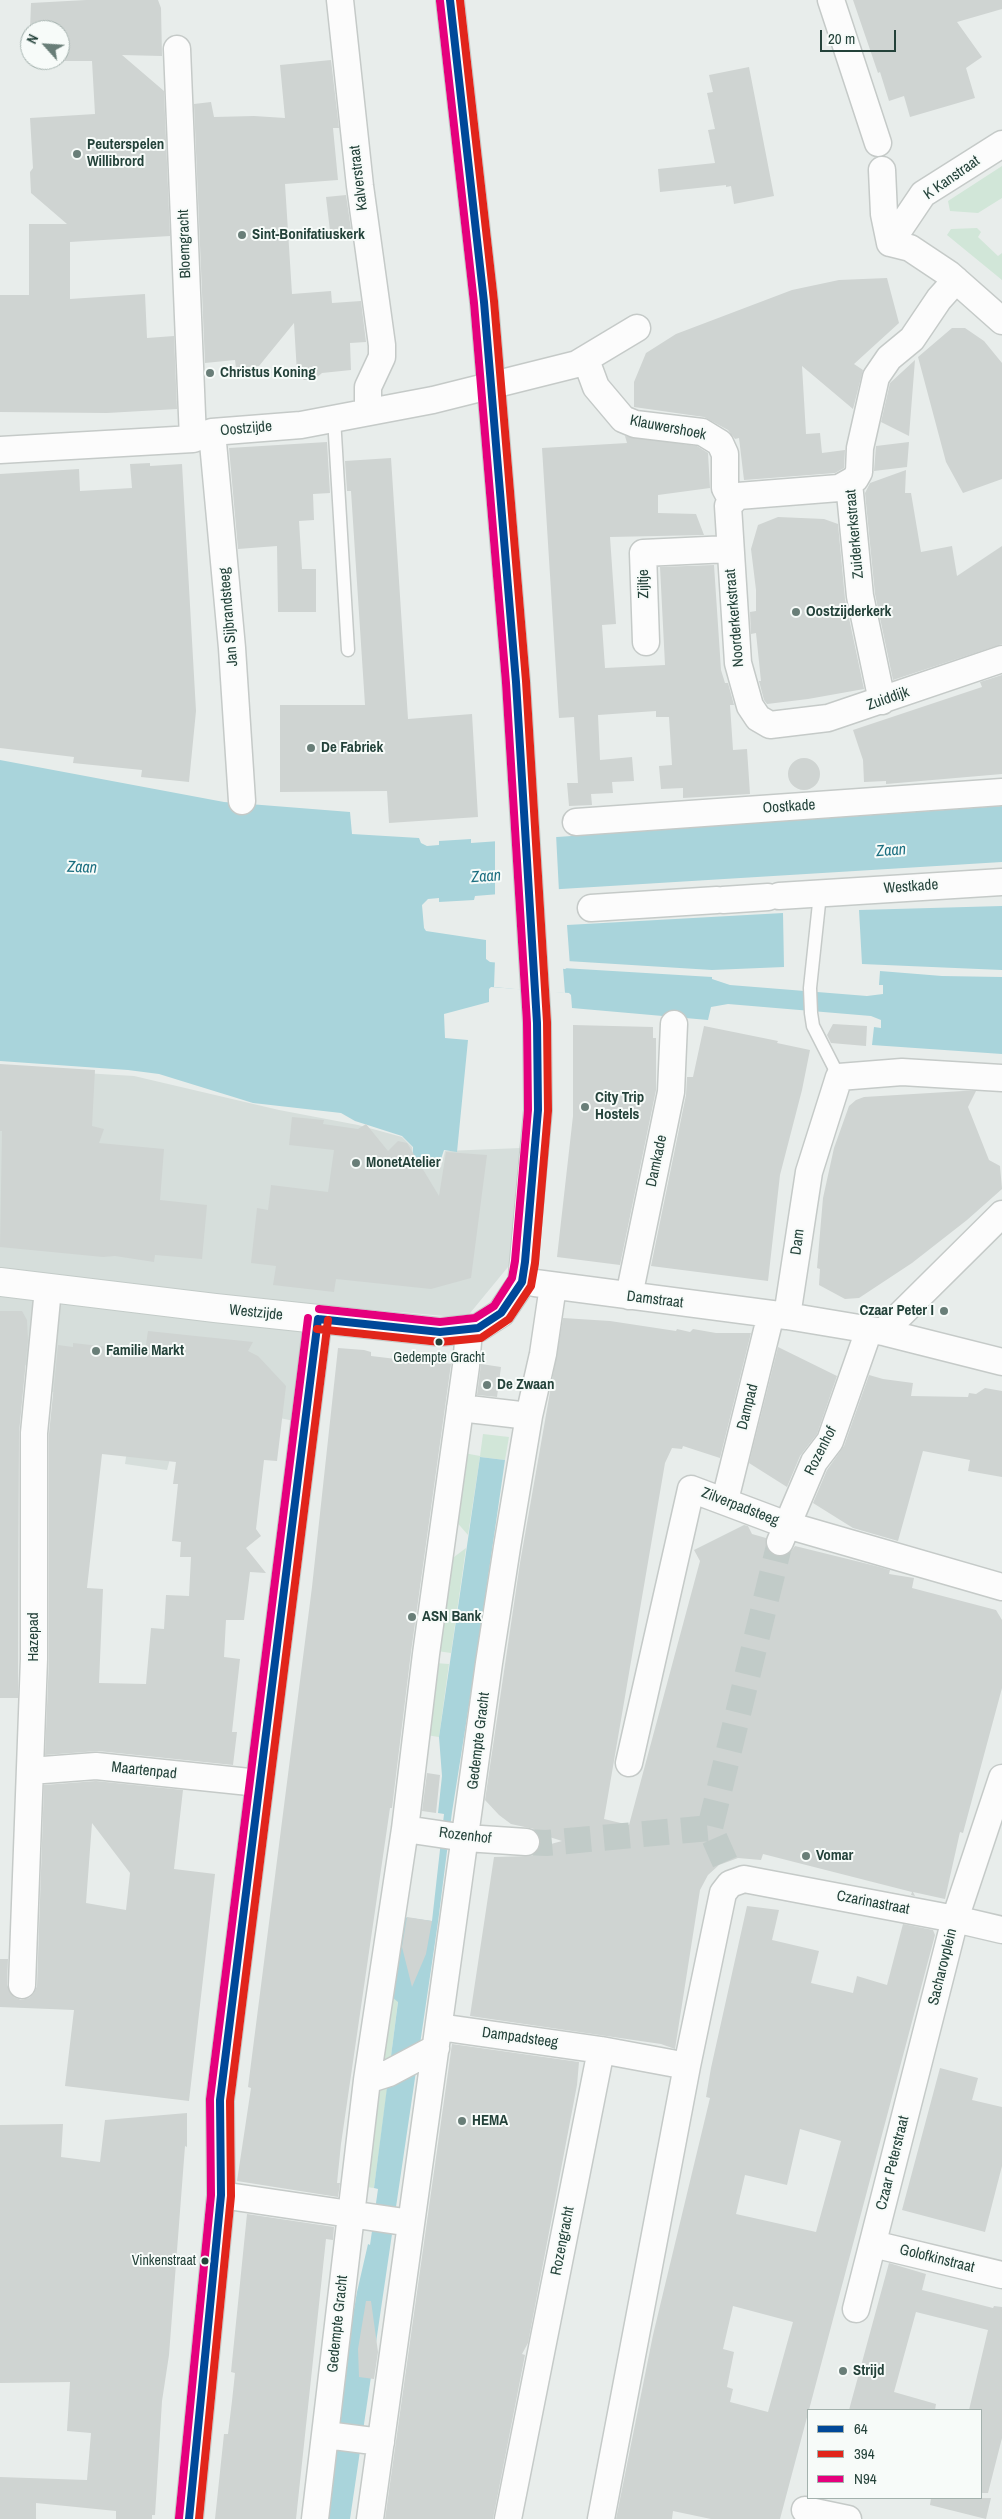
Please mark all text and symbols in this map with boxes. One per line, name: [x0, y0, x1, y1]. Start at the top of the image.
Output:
north arrow: [20, 20, 70, 70]
scale bar: [822, 20, 898, 52]
text: 20 m: [828, 28, 855, 49]
text: N: [23, 31, 42, 47]
place label: Peuterspelen Willibrord: [87, 136, 164, 171]
street label: Kalverstraat: [346, 144, 372, 212]
marker: Peuterspelen Willibrord: [71, 148, 83, 160]
street label: K Kanstraat: [921, 152, 983, 204]
street label: Bloemgracht: [175, 209, 195, 279]
place label: Sint-Bonifatiuskerk: [252, 226, 365, 244]
marker: Sint-Bonifatiuskerk: [236, 229, 248, 241]
place label: Christus Koning: [220, 364, 316, 382]
marker: Christus Koning: [204, 367, 216, 379]
street label: Klauwershoek: [628, 412, 708, 444]
street label: Oostzijde: [219, 418, 273, 440]
street label: Zuiderkerkstraat: [842, 489, 868, 579]
street label: Jan Sijbrandsteeg: [216, 567, 242, 667]
street label: Noorderkerkstraat: [722, 568, 748, 668]
street label: Zijltje: [635, 569, 653, 599]
place label: Oostzijderkerk: [806, 603, 891, 621]
marker: Oostzijderkerk: [790, 606, 802, 618]
street label: Zuiddijk: [864, 683, 912, 715]
place label: De Fabriek: [321, 739, 383, 757]
marker: De Fabriek: [305, 742, 317, 754]
street label: Oostkade: [762, 796, 816, 818]
water label: Zaan: [875, 840, 907, 862]
water label: Zaan: [67, 858, 97, 878]
water label: Zaan: [470, 866, 502, 888]
street label: Westkade: [883, 876, 939, 898]
place label: City Trip Hostels: [595, 1089, 644, 1124]
marker: City Trip Hostels: [579, 1101, 591, 1113]
street label: Damkade: [643, 1133, 671, 1189]
place label: MonetAtelier: [366, 1154, 440, 1172]
marker: MonetAtelier: [350, 1157, 362, 1169]
street label: Dam: [787, 1228, 809, 1256]
street label: Damstraat: [626, 1288, 684, 1312]
street label: Westzijde: [228, 1301, 284, 1325]
place label: Czaar Peter I: [859, 1302, 934, 1320]
marker: Czaar Peter I: [938, 1305, 950, 1317]
marker: Gedempte Gracht: [434, 1337, 444, 1347]
place label: Familie Markt: [106, 1342, 184, 1360]
marker: Familie Markt: [90, 1345, 102, 1357]
place label: Gedempte Gracht: [393, 1350, 485, 1366]
place label: De Zwaan: [497, 1376, 554, 1394]
marker: De Zwaan: [481, 1379, 493, 1391]
street label: Dampad: [734, 1382, 762, 1432]
street label: Rozenhof: [801, 1423, 841, 1479]
street label: Zilverpadsteeg: [699, 1484, 781, 1530]
place label: ASN Bank: [422, 1608, 481, 1626]
marker: ASN Bank: [406, 1611, 418, 1623]
street label: Hazepad: [25, 1612, 43, 1662]
street label: Gedempte Gracht: [464, 1691, 494, 1791]
street label: Maartenpad: [110, 1759, 178, 1783]
street label: Rozenhof: [438, 1824, 492, 1848]
place label: Vomar: [816, 1847, 853, 1865]
marker: Vomar: [800, 1850, 812, 1862]
street label: Czarinastraat: [835, 1887, 911, 1919]
street label: Sacharovplein: [925, 1927, 961, 2007]
street label: Dampadsteeg: [481, 2024, 559, 2052]
place label: HEMA: [472, 2112, 508, 2130]
street label: Czaar Peterstraat: [873, 2114, 913, 2212]
marker: HEMA: [456, 2115, 468, 2127]
street label: Rozengracht: [548, 2205, 578, 2277]
street label: Golofkinstraat: [898, 2241, 976, 2277]
place label: Vinkenstraat: [132, 2253, 196, 2269]
marker: Vinkenstraat: [200, 2256, 210, 2266]
street label: Gedempte Gracht: [324, 2274, 352, 2374]
place label: Strijd: [853, 2362, 884, 2380]
marker: Strijd: [837, 2365, 849, 2377]
legend: [807, 2409, 982, 2499]
text: 64: [854, 2418, 868, 2439]
text: 394: [854, 2443, 875, 2464]
text: N94: [854, 2468, 877, 2489]

